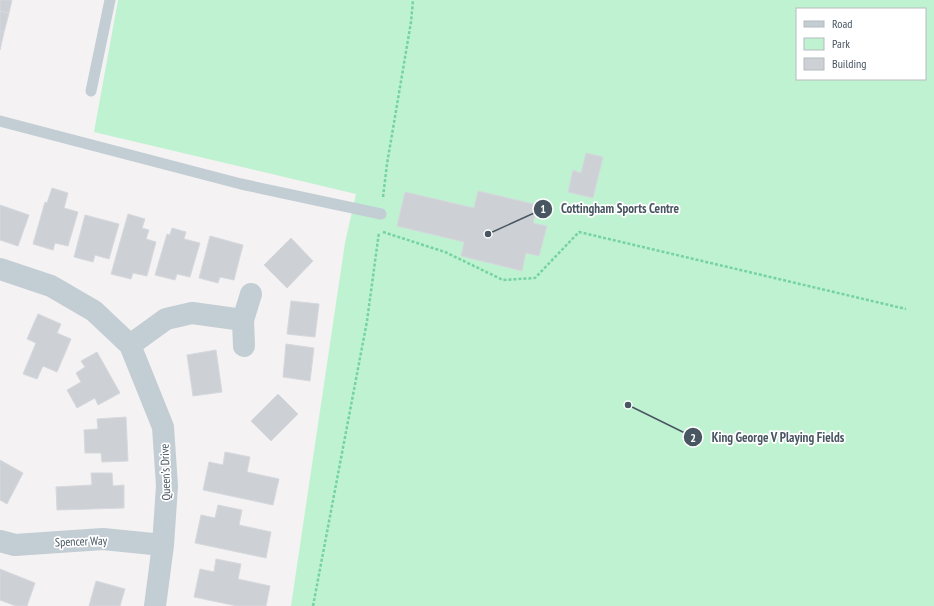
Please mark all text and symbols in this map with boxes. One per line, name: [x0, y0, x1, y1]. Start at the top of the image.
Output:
legend: [796, 8, 926, 80]
text: Road: [832, 16, 852, 31]
text: Park: [832, 36, 850, 51]
text: Building: [832, 56, 867, 71]
callout: Cottingham Sports Centre: [533, 196, 687, 221]
text: Cottingham Sports Centre: [561, 200, 680, 217]
text: 1: [540, 201, 546, 216]
callout: King George V Playing Fields: [683, 425, 853, 450]
text: King George V Playing Fields: [712, 429, 845, 446]
text: 2: [690, 430, 696, 445]
street label: Queen's Drive: [157, 443, 173, 501]
street label: Spencer Way: [55, 533, 108, 549]

